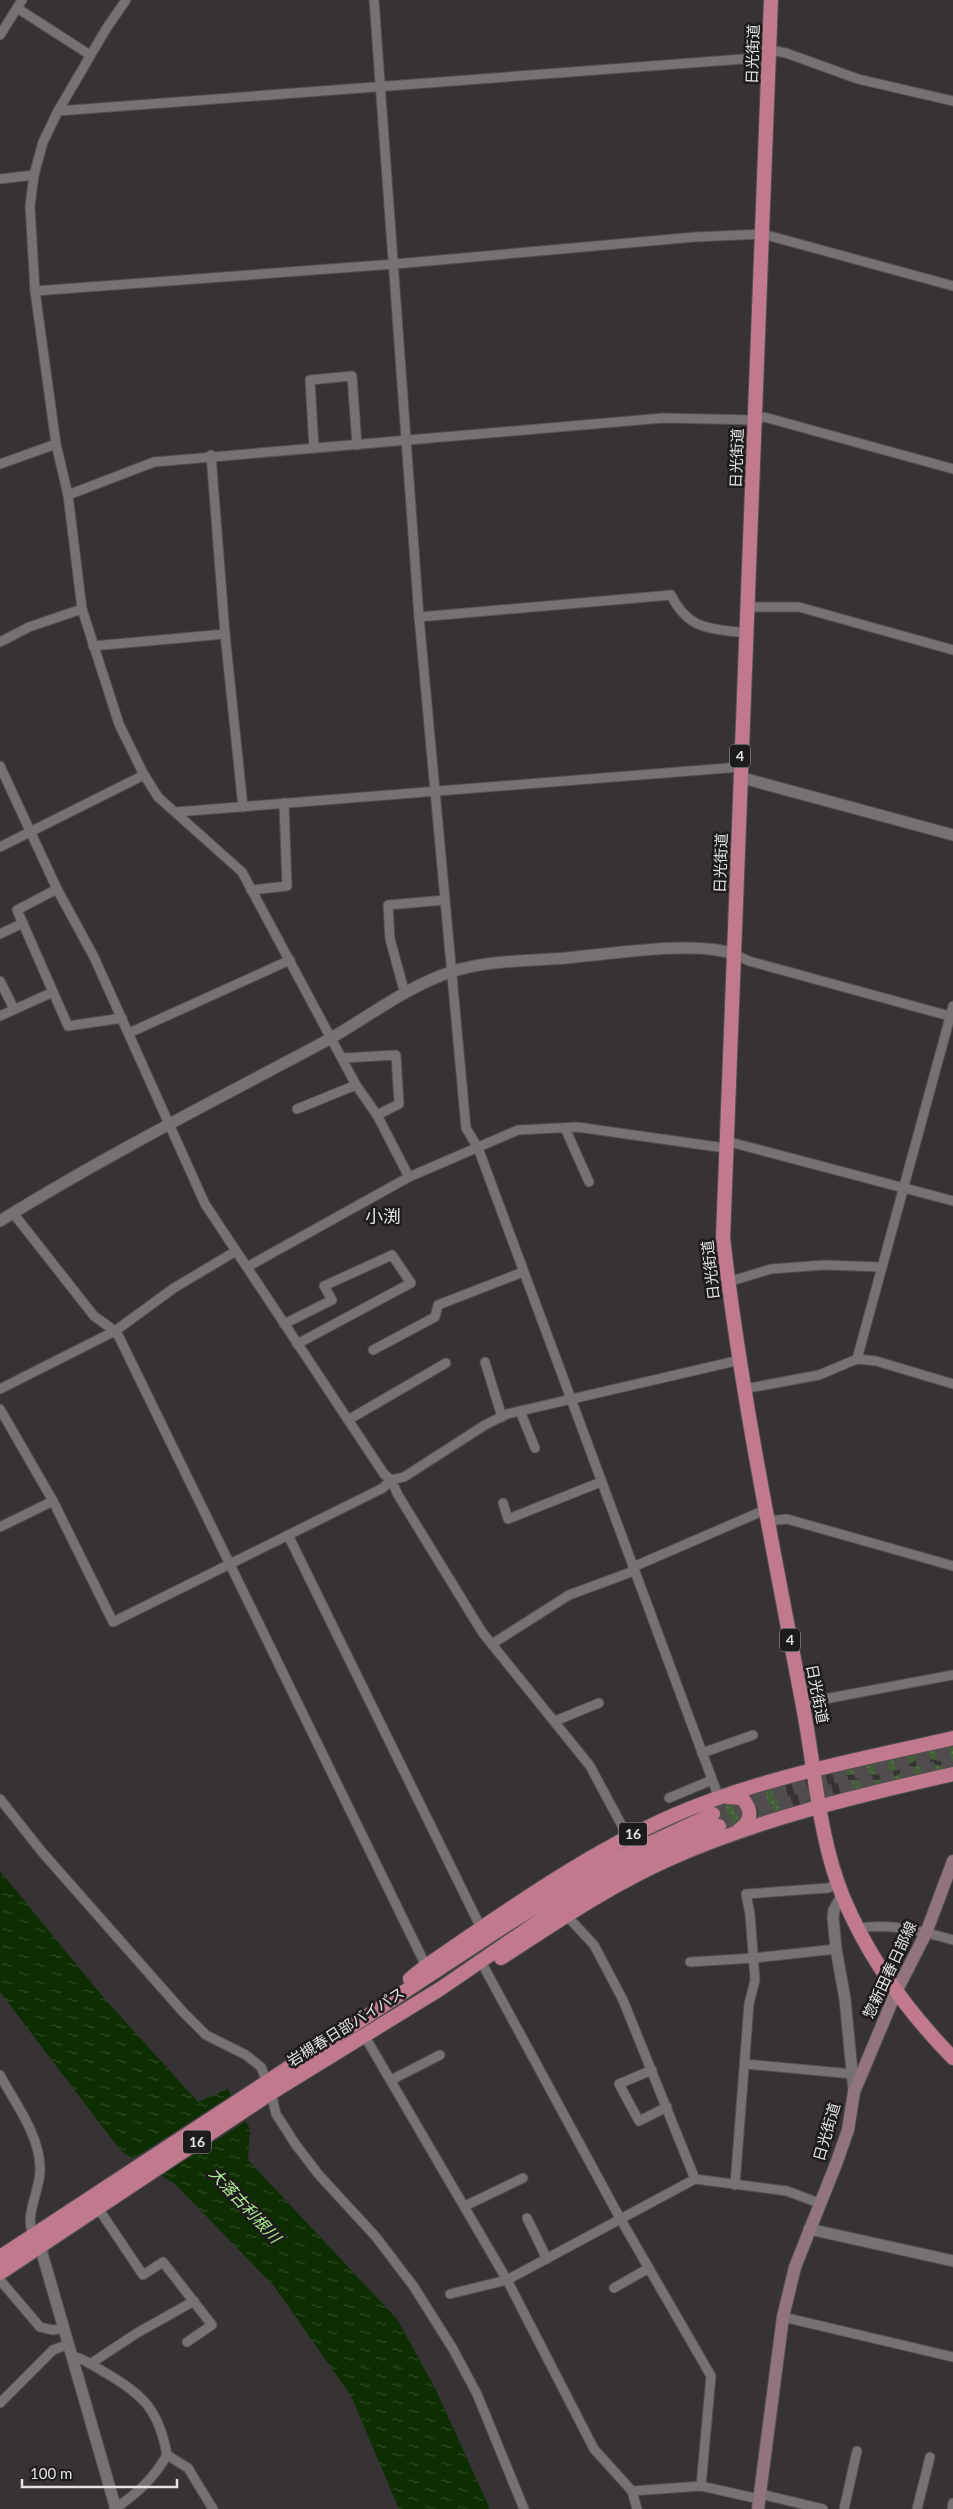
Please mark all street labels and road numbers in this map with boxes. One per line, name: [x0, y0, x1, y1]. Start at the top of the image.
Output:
street label: 日光街道: [742, 24, 762, 84]
street label: 日光街道: [726, 428, 746, 488]
road number: 4: [730, 744, 750, 768]
street label: 日光街道: [710, 833, 730, 893]
street label: 日光街道: [697, 1239, 723, 1301]
road number: 4: [780, 1628, 800, 1652]
street label: 日光街道: [803, 1663, 833, 1725]
road number: 16: [619, 1822, 647, 1846]
street label: 惣新田春日部線: [859, 1918, 919, 2021]
street label: 岩槻春日部バイパス: [284, 1983, 407, 2069]
street label: 日光街道: [809, 2100, 843, 2163]
road number: 16: [183, 2130, 211, 2154]

